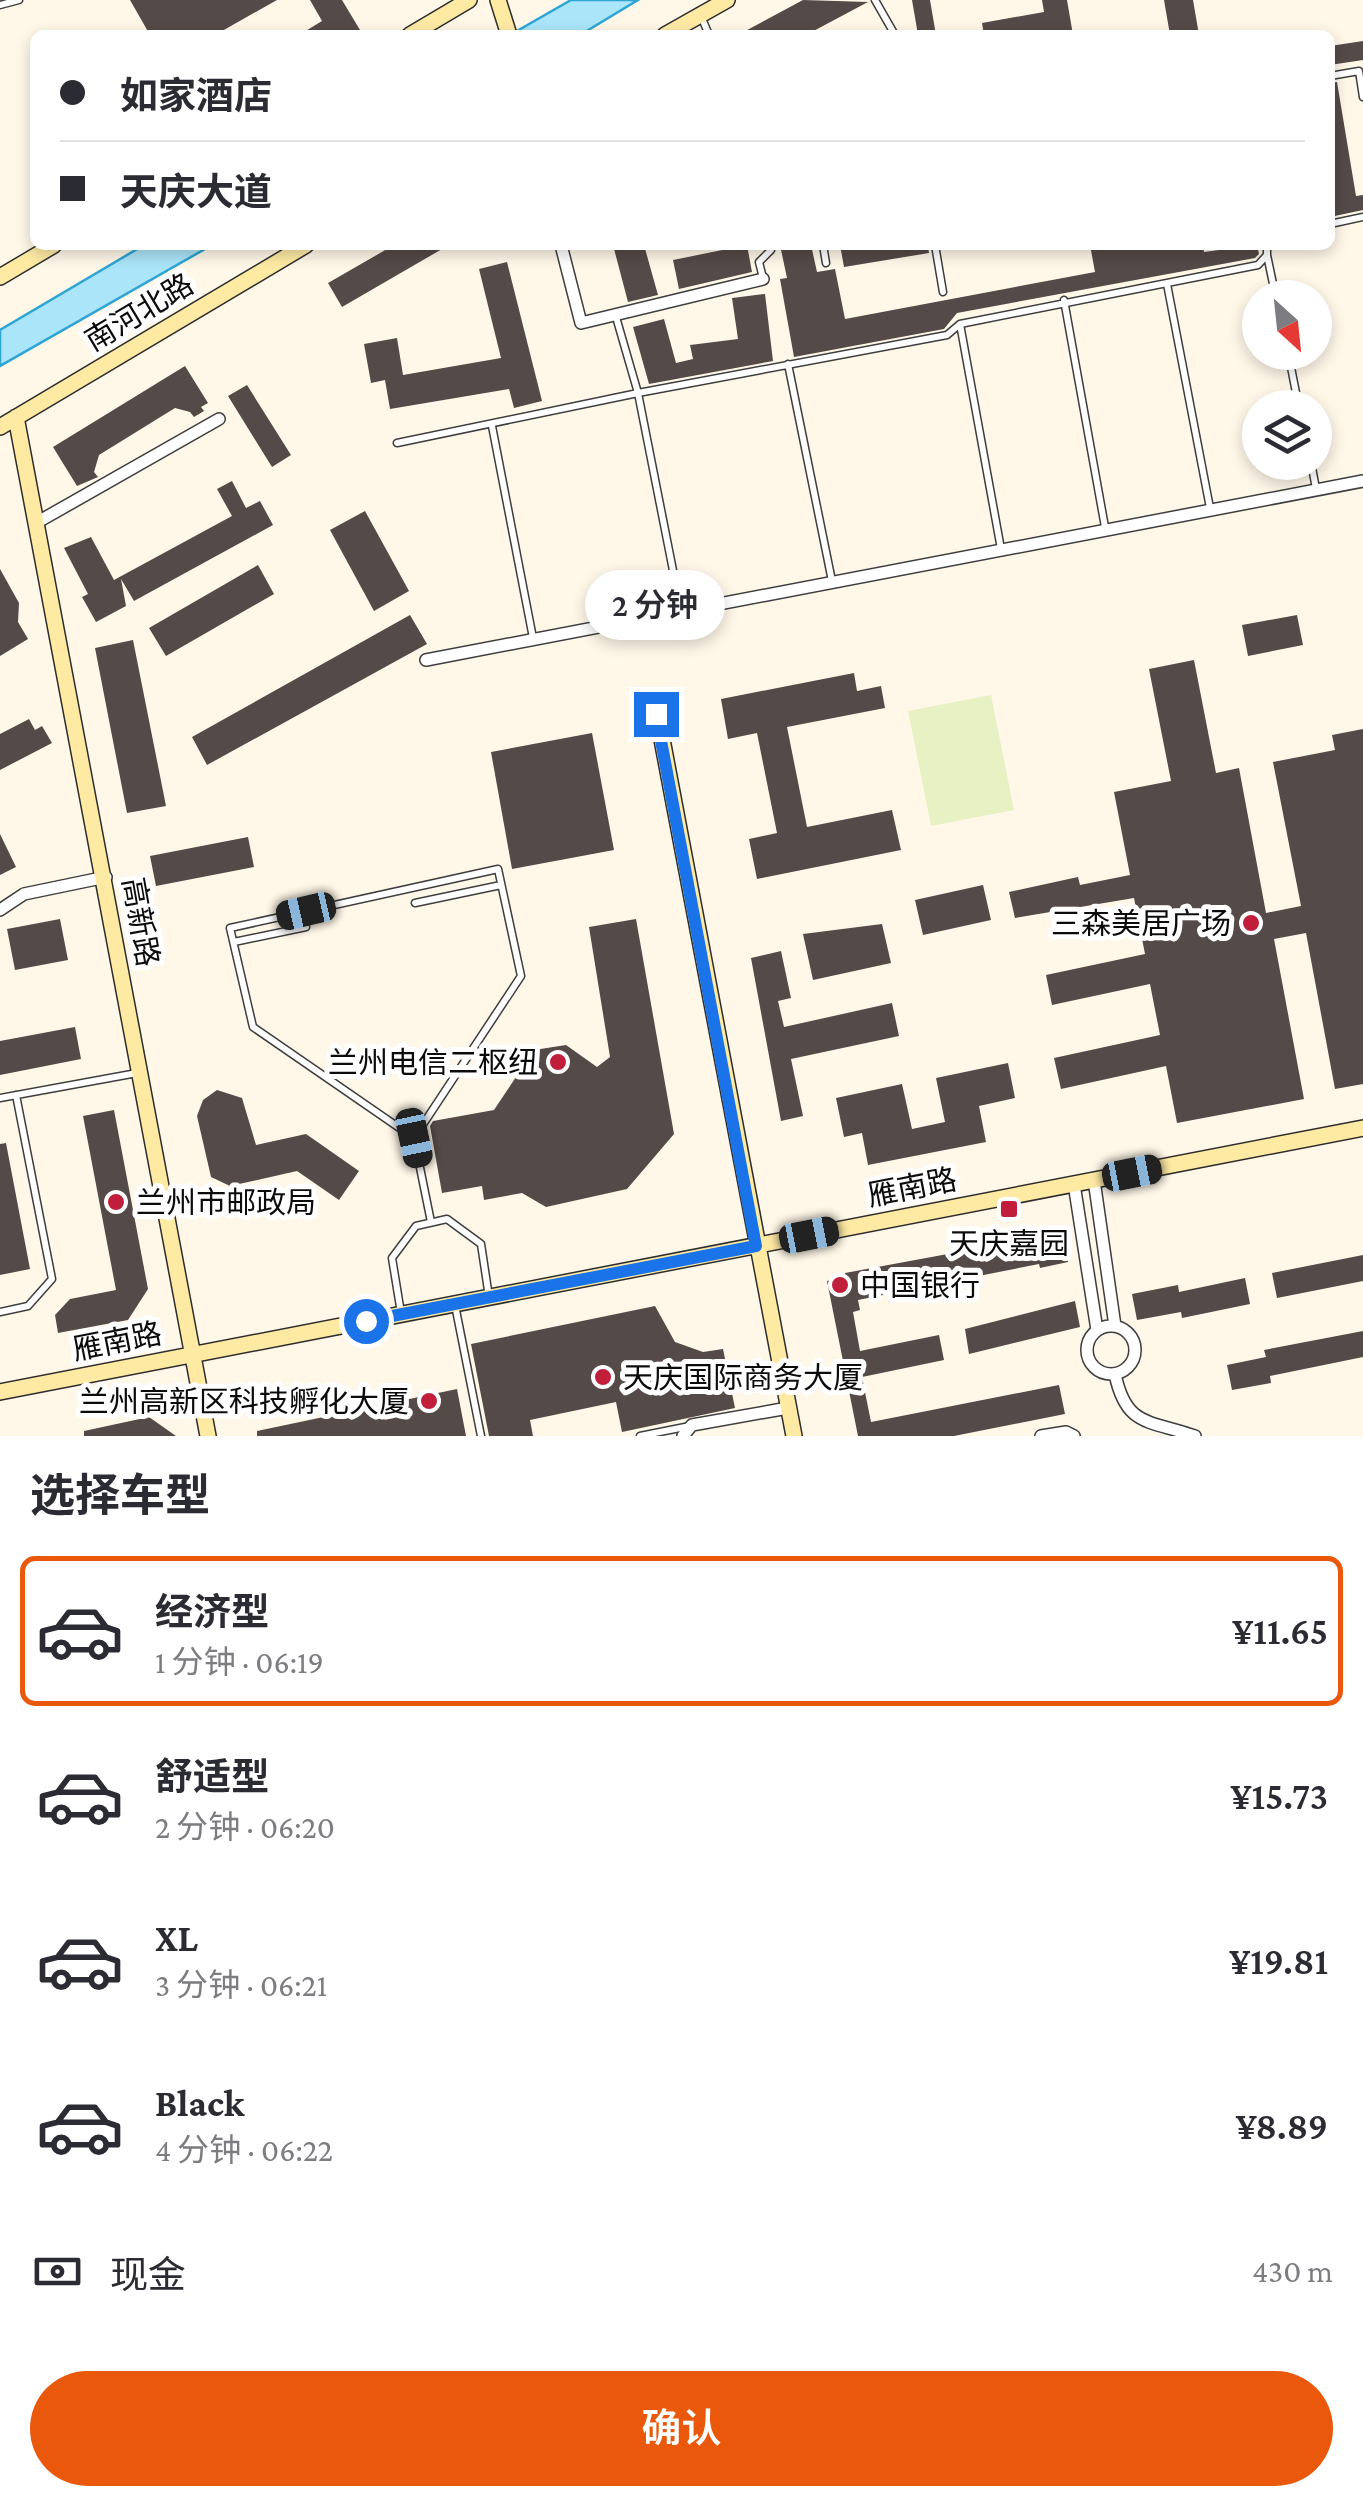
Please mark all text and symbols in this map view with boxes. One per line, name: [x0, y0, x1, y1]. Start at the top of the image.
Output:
text: 如家酒店: [120, 75, 272, 117]
text: 天庆大道: [120, 171, 272, 213]
street label: 南河北路: [79, 267, 199, 357]
north arrow: [1242, 280, 1332, 370]
map controls: [1242, 280, 1332, 480]
button: layers: [1242, 390, 1332, 480]
callout: 2 分钟: [586, 569, 726, 639]
text: 2 分钟: [612, 587, 698, 623]
route end: [634, 692, 679, 737]
street label: 高新路: [117, 875, 165, 969]
car: [273, 890, 339, 932]
place label: 三森美居广场: [1051, 907, 1231, 940]
marker: 三森美居广场: [1240, 912, 1262, 934]
place label: 兰州电信二枢纽: [328, 1046, 538, 1079]
marker: 兰州电信二枢纽: [547, 1051, 569, 1073]
car: [393, 1106, 435, 1170]
car: [1100, 1153, 1164, 1193]
street label: 雁南路: [865, 1162, 959, 1212]
place label: 兰州市邮政局: [136, 1186, 316, 1219]
marker: 兰州市邮政局: [105, 1191, 127, 1213]
marker: 天庆嘉园: [998, 1198, 1020, 1220]
car: [777, 1215, 841, 1255]
place label: 天庆嘉园: [949, 1227, 1069, 1260]
place label: 中国银行: [860, 1269, 980, 1302]
marker: 中国银行: [829, 1274, 851, 1296]
route start: [344, 1299, 389, 1344]
street label: 雁南路: [70, 1316, 164, 1366]
place label: 天庆国际商务大厦: [623, 1361, 863, 1394]
marker: 天庆国际商务大厦: [592, 1366, 614, 1388]
place label: 兰州高新区科技孵化大厦: [79, 1385, 409, 1418]
marker: 兰州高新区科技孵化大厦: [418, 1390, 440, 1412]
text: 选择车型: [30, 1471, 210, 1521]
icon: car: [35, 1586, 125, 1676]
text: 经济型: [155, 1591, 269, 1633]
text: ¥11.65: [1232, 1610, 1328, 1652]
text: 1 分钟 · 06:19: [155, 1644, 324, 1680]
icon: car: [35, 1751, 125, 1841]
text: 舒适型: [155, 1756, 269, 1798]
text: ¥15.73: [1231, 1775, 1328, 1817]
text: 2 分钟 · 06:20: [155, 1809, 335, 1845]
icon: car: [35, 1916, 125, 2006]
text: XL: [155, 1917, 198, 1959]
text: ¥19.81: [1229, 1940, 1328, 1982]
text: 3 分钟 · 06:21: [155, 1967, 327, 2003]
icon: car: [35, 2081, 125, 2171]
text: Black: [155, 2082, 244, 2124]
text: ¥8.89: [1236, 2105, 1328, 2147]
text: 4 分钟 · 06:22: [155, 2132, 333, 2168]
icon: cash: [30, 2244, 85, 2299]
text: 430 m: [1252, 2253, 1333, 2289]
text: 现金: [110, 2254, 186, 2296]
button: 确认: [30, 2371, 1333, 2486]

